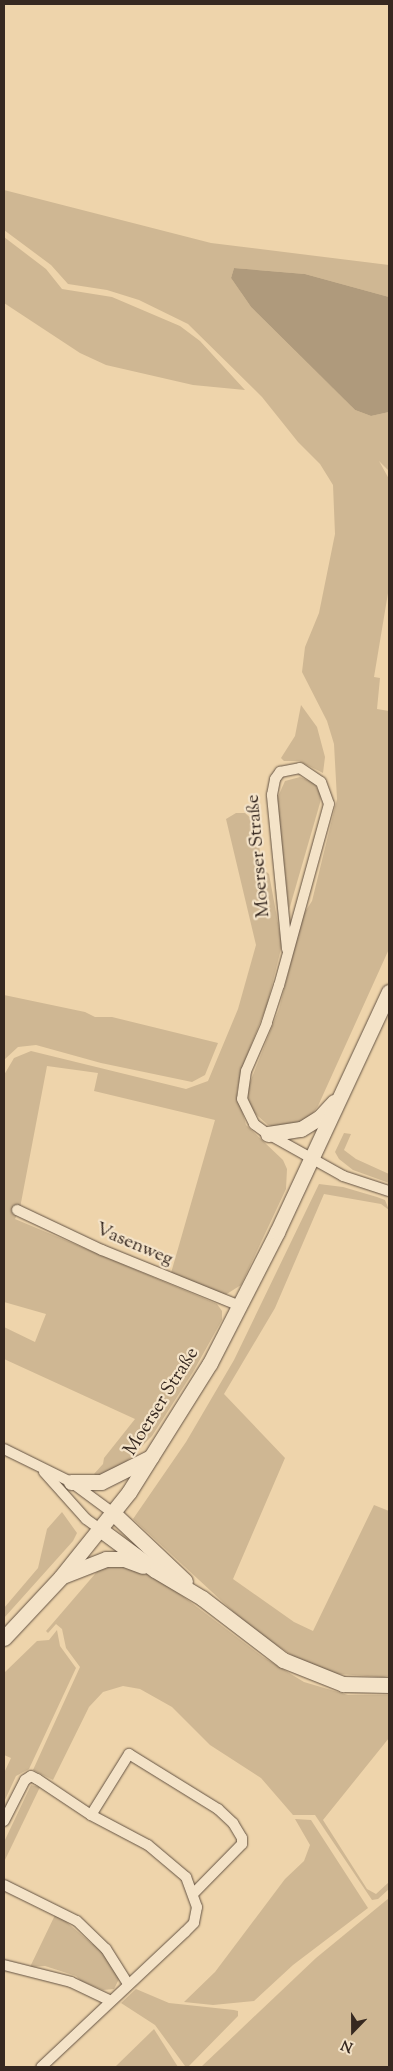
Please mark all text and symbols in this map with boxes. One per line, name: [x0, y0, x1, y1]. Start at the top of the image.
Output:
street label: Moerser Straße: [242, 793, 276, 919]
street label: Vasenweg: [92, 1219, 176, 1271]
street label: Moerser Straße: [120, 1344, 204, 1460]
north arrow: [328, 2006, 378, 2056]
text: N: [338, 2034, 356, 2056]

